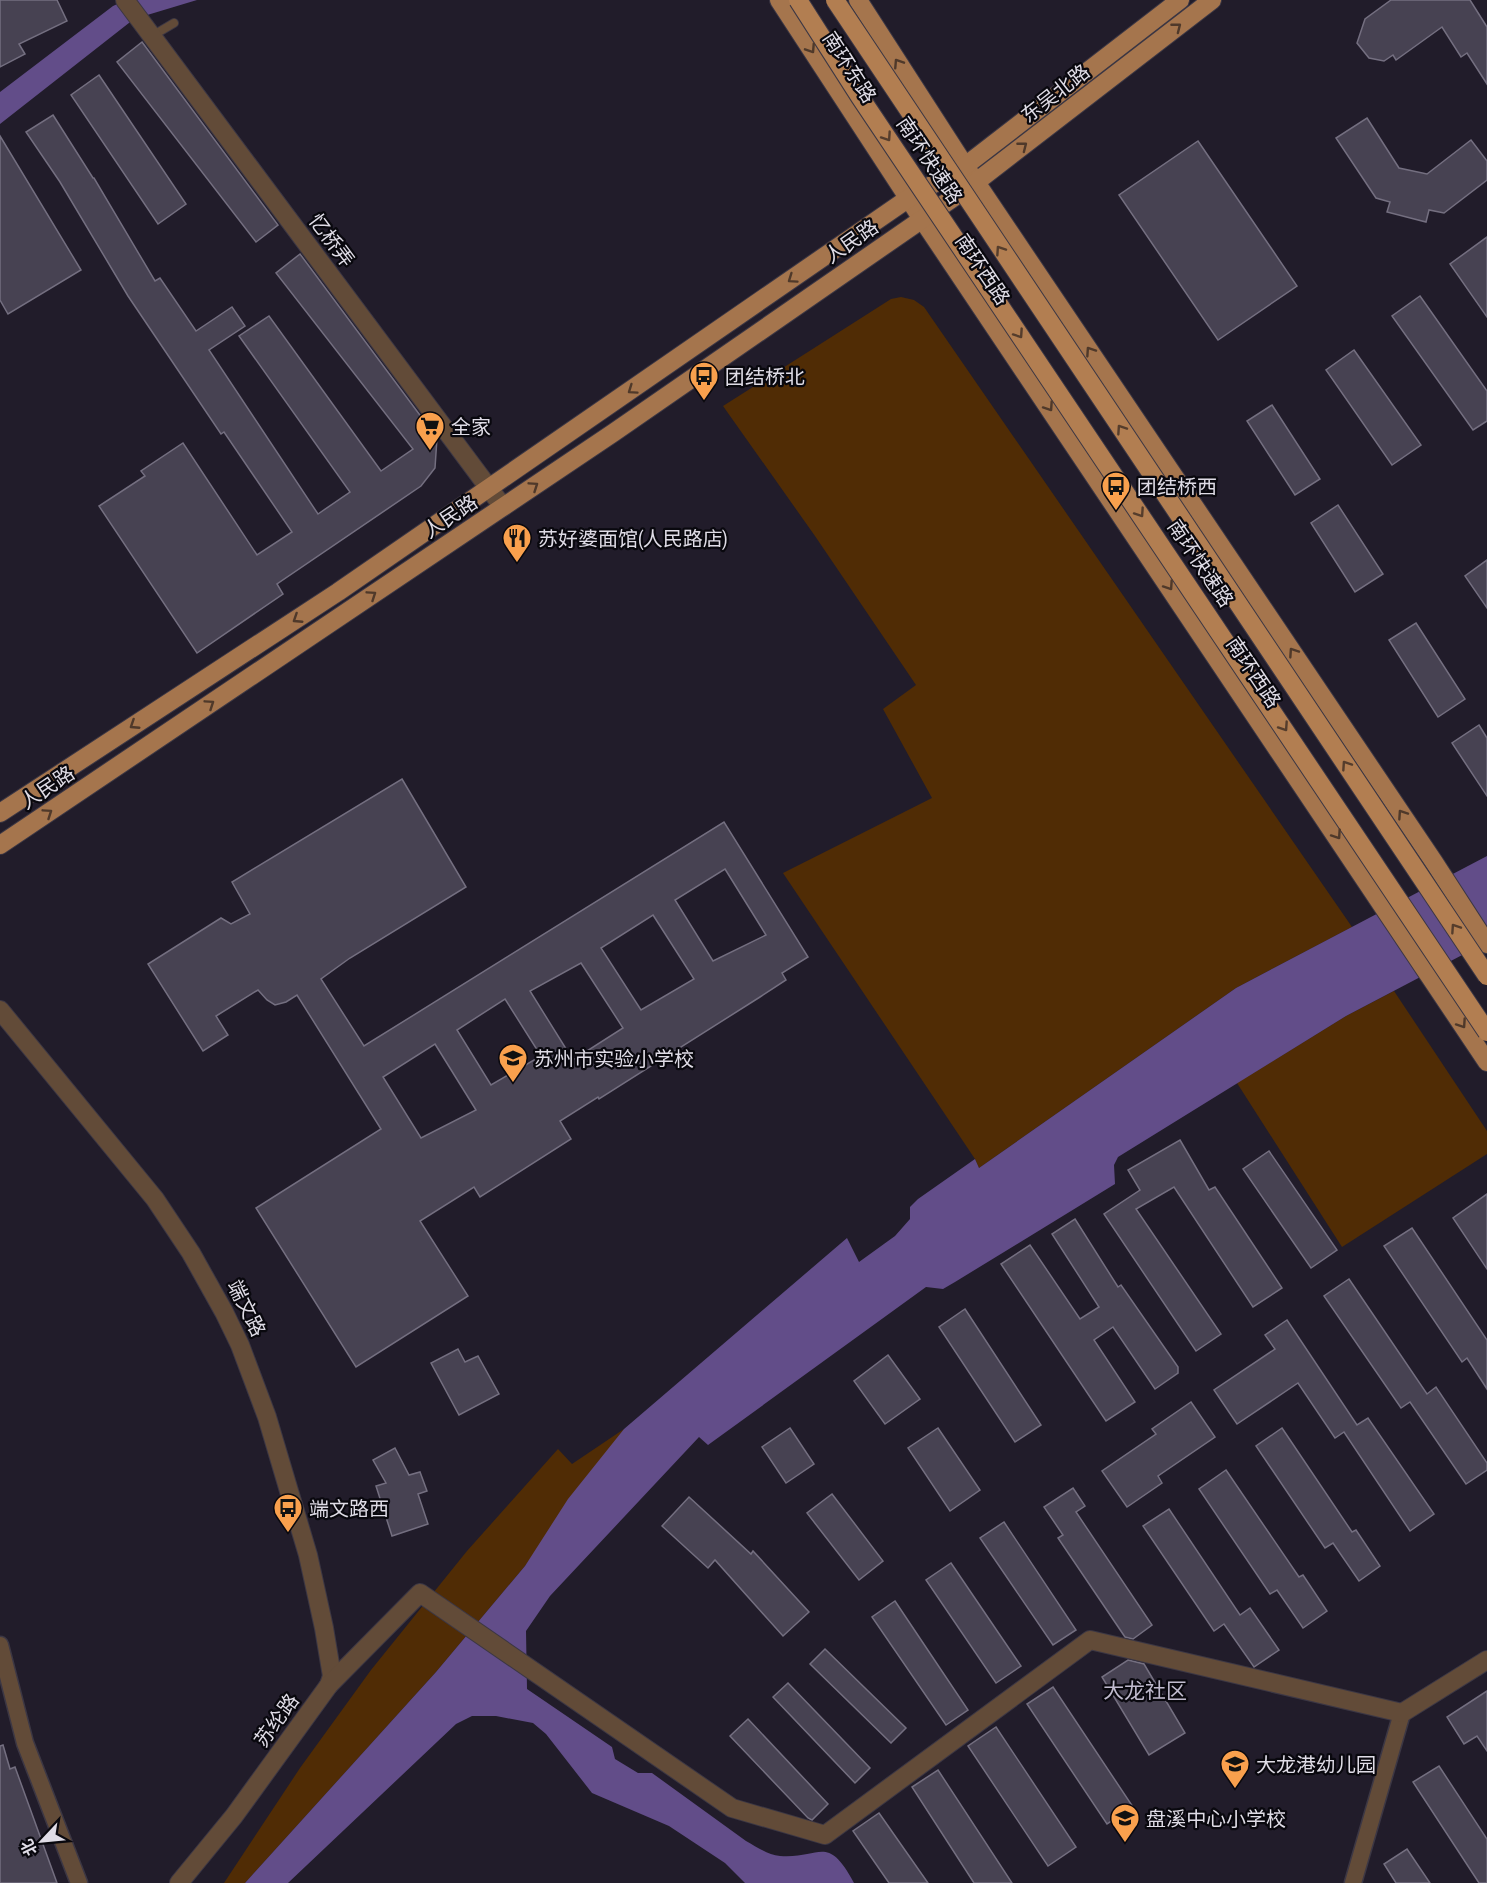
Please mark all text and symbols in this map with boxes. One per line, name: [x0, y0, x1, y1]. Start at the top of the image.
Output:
one-way arrow: [1170, 23, 1181, 34]
street label: 南环东路: [819, 27, 881, 107]
one-way arrow: [804, 43, 816, 53]
one-way arrow: [894, 59, 906, 69]
street label: 东吴北路: [1016, 59, 1094, 127]
street label: 南环快速路: [893, 112, 967, 208]
one-way arrow: [880, 130, 891, 141]
one-way arrow: [1016, 143, 1027, 154]
street label: 忆桥弄: [305, 209, 359, 271]
street label: 人民路: [820, 214, 882, 268]
street label: 南环西路: [951, 229, 1015, 309]
one-way arrow: [997, 245, 1008, 256]
one-way arrow: [788, 272, 799, 283]
one-way arrow: [1012, 327, 1023, 338]
one-way arrow: [1086, 346, 1097, 357]
bus stop icon: 团结桥北: [688, 360, 720, 402]
place label: 团结桥北: [725, 365, 805, 388]
one-way arrow: [627, 383, 638, 394]
one-way arrow: [1042, 400, 1053, 411]
supermarket icon: 全家: [414, 410, 446, 452]
place label: 全家: [451, 415, 491, 438]
one-way arrow: [1117, 425, 1128, 436]
bus stop icon: 团结桥西: [1100, 470, 1132, 512]
place label: 团结桥西: [1137, 475, 1217, 498]
one-way arrow: [527, 482, 538, 493]
street label: 人民路: [419, 490, 481, 542]
one-way arrow: [1133, 506, 1144, 517]
street label: 南环快速路: [1164, 515, 1238, 611]
restaurant icon: 苏好婆面馆(人民路店): [501, 522, 533, 564]
place label: 苏好婆面馆(人民路店): [538, 527, 728, 550]
one-way arrow: [1162, 579, 1173, 590]
one-way arrow: [365, 591, 376, 602]
one-way arrow: [293, 611, 304, 622]
street label: 南环西路: [1222, 632, 1286, 712]
one-way arrow: [1289, 647, 1300, 658]
one-way arrow: [203, 700, 214, 711]
one-way arrow: [130, 718, 140, 730]
one-way arrow: [1276, 721, 1288, 731]
street label: 人民路: [16, 761, 78, 813]
one-way arrow: [1342, 761, 1353, 772]
one-way arrow: [42, 809, 53, 820]
one-way arrow: [1398, 809, 1409, 820]
one-way arrow: [1330, 828, 1341, 839]
one-way arrow: [1451, 923, 1462, 934]
one-way arrow: [1455, 1018, 1466, 1029]
school or university icon: 苏州市实验小学校: [497, 1042, 529, 1084]
place label: 苏州市实验小学校: [534, 1047, 694, 1070]
street label: 端文路: [224, 1276, 270, 1340]
bus stop icon: 端文路西: [272, 1492, 304, 1534]
place label: 端文路西: [309, 1497, 389, 1520]
district label: 大龙社区: [1103, 1678, 1187, 1702]
street label: 苏纶路: [249, 1689, 303, 1751]
school or university icon: 大龙港幼儿园: [1219, 1748, 1251, 1790]
place label: 大龙港幼儿园: [1256, 1753, 1376, 1776]
school or university icon: 盘溪中心小学校: [1109, 1802, 1141, 1844]
place label: 盘溪中心小学校: [1146, 1807, 1286, 1830]
north arrow: [12, 1811, 72, 1871]
text: 北: [17, 1836, 40, 1859]

